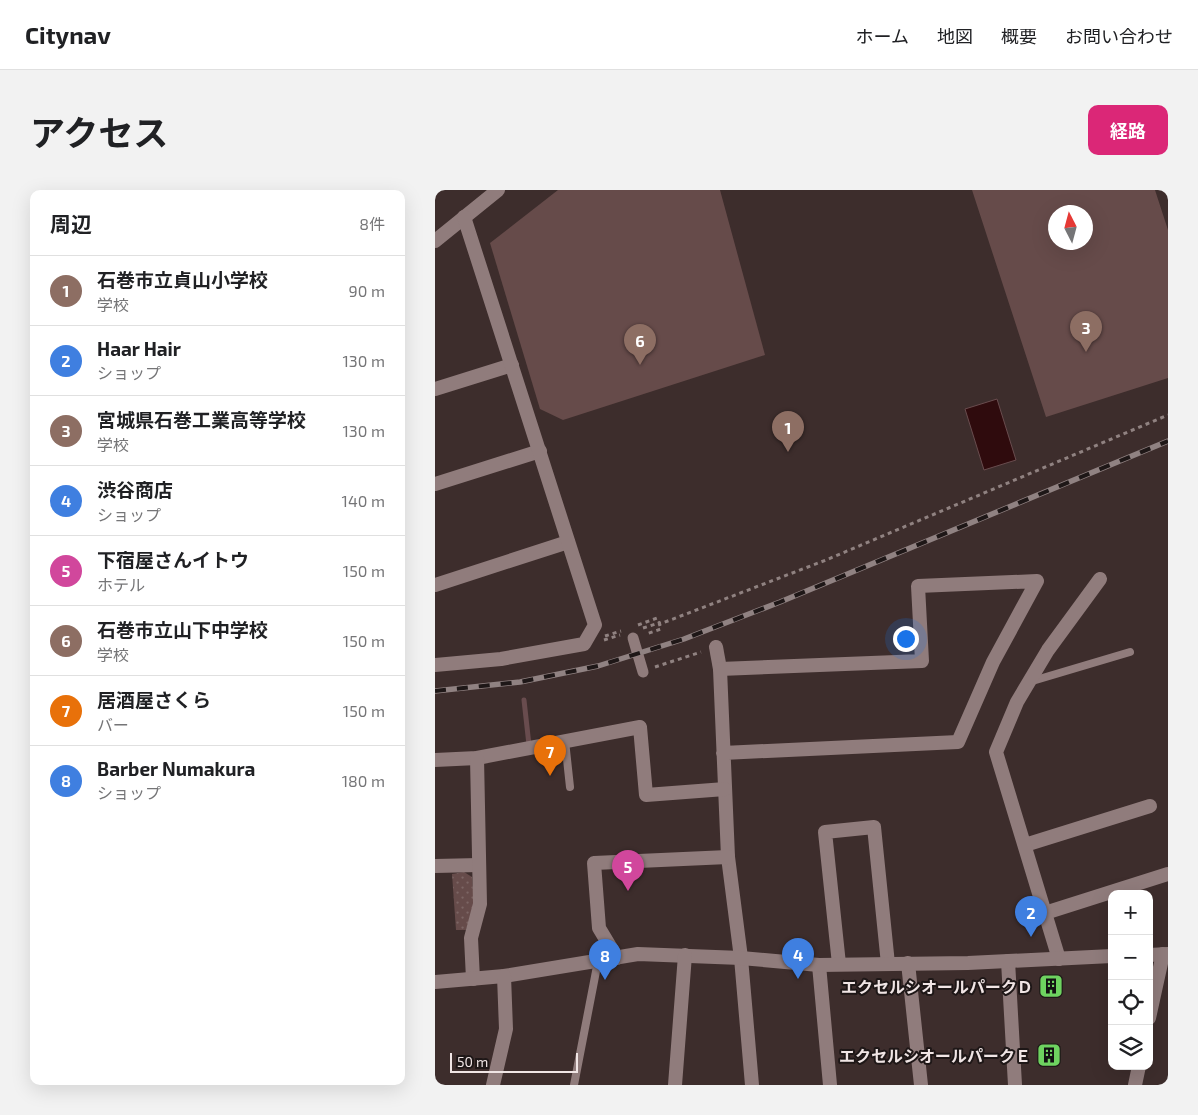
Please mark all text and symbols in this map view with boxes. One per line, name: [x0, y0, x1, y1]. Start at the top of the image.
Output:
text: Citynav: [25, 20, 111, 49]
text: ホーム: [856, 25, 909, 47]
text: 地図: [937, 25, 973, 47]
text: 概要: [1001, 25, 1037, 47]
text: お問い合わせ: [1065, 25, 1173, 47]
button: 経路: [1088, 105, 1168, 155]
text: アクセス: [30, 111, 168, 153]
north arrow: [1048, 205, 1093, 250]
text: 周辺: [50, 211, 92, 236]
text: 8件: [359, 214, 385, 233]
text: 石巻市立貞山小学校: [97, 268, 268, 291]
text: 1: [63, 281, 69, 300]
text: 90 m: [349, 281, 385, 300]
text: 学校: [97, 295, 129, 314]
pin: 3: [1070, 311, 1102, 352]
pin: 6: [624, 324, 656, 365]
text: Haar Hair: [97, 337, 181, 360]
text: 2: [61, 351, 71, 370]
text: 130 m: [343, 351, 385, 370]
text: ショップ: [97, 363, 161, 382]
text: 宮城県石巻工業高等学校: [97, 408, 306, 431]
pin: 1: [772, 411, 804, 452]
text: 3: [61, 421, 71, 440]
text: 130 m: [343, 421, 385, 440]
text: 学校: [97, 435, 129, 454]
text: 渋谷商店: [97, 478, 173, 501]
text: 4: [61, 491, 71, 510]
text: 140 m: [342, 491, 385, 510]
text: ショップ: [97, 505, 161, 524]
text: 下宿屋さんイトウ: [97, 548, 249, 571]
text: 5: [62, 561, 70, 580]
text: 150 m: [343, 561, 385, 580]
text: ホテル: [97, 575, 145, 594]
text: 石巻市立山下中学校: [97, 618, 268, 641]
your location: [893, 626, 919, 652]
text: 6: [61, 631, 71, 650]
text: 150 m: [343, 631, 385, 650]
text: 学校: [97, 645, 129, 664]
text: 居酒屋さくら: [97, 688, 211, 711]
text: 7: [62, 701, 70, 720]
text: 150 m: [343, 701, 385, 720]
text: バー: [97, 715, 129, 734]
pin: 7: [534, 735, 566, 776]
text: Barber Numakura: [97, 757, 255, 780]
text: 8: [61, 771, 71, 790]
text: 180 m: [342, 771, 385, 790]
text: ショップ: [97, 783, 161, 802]
pin: 5: [612, 850, 644, 891]
map controls: [1108, 890, 1153, 1070]
button: +: [1108, 890, 1153, 935]
pin: 2: [1015, 896, 1047, 937]
button: −: [1108, 935, 1153, 980]
pin: 4: [782, 938, 814, 979]
pin: 8: [589, 939, 621, 980]
building icon: エクセルシオールパークＤ: [1038, 973, 1064, 999]
place label: エクセルシオールパークＤ: [841, 977, 1033, 996]
button: locate: [1108, 980, 1153, 1025]
button: layers: [1108, 1025, 1153, 1070]
building icon: エクセルシオールパークＥ: [1036, 1042, 1062, 1068]
place label: エクセルシオールパークＥ: [839, 1046, 1031, 1065]
scale bar: [450, 1050, 577, 1073]
text: 50 m: [457, 1053, 488, 1070]

